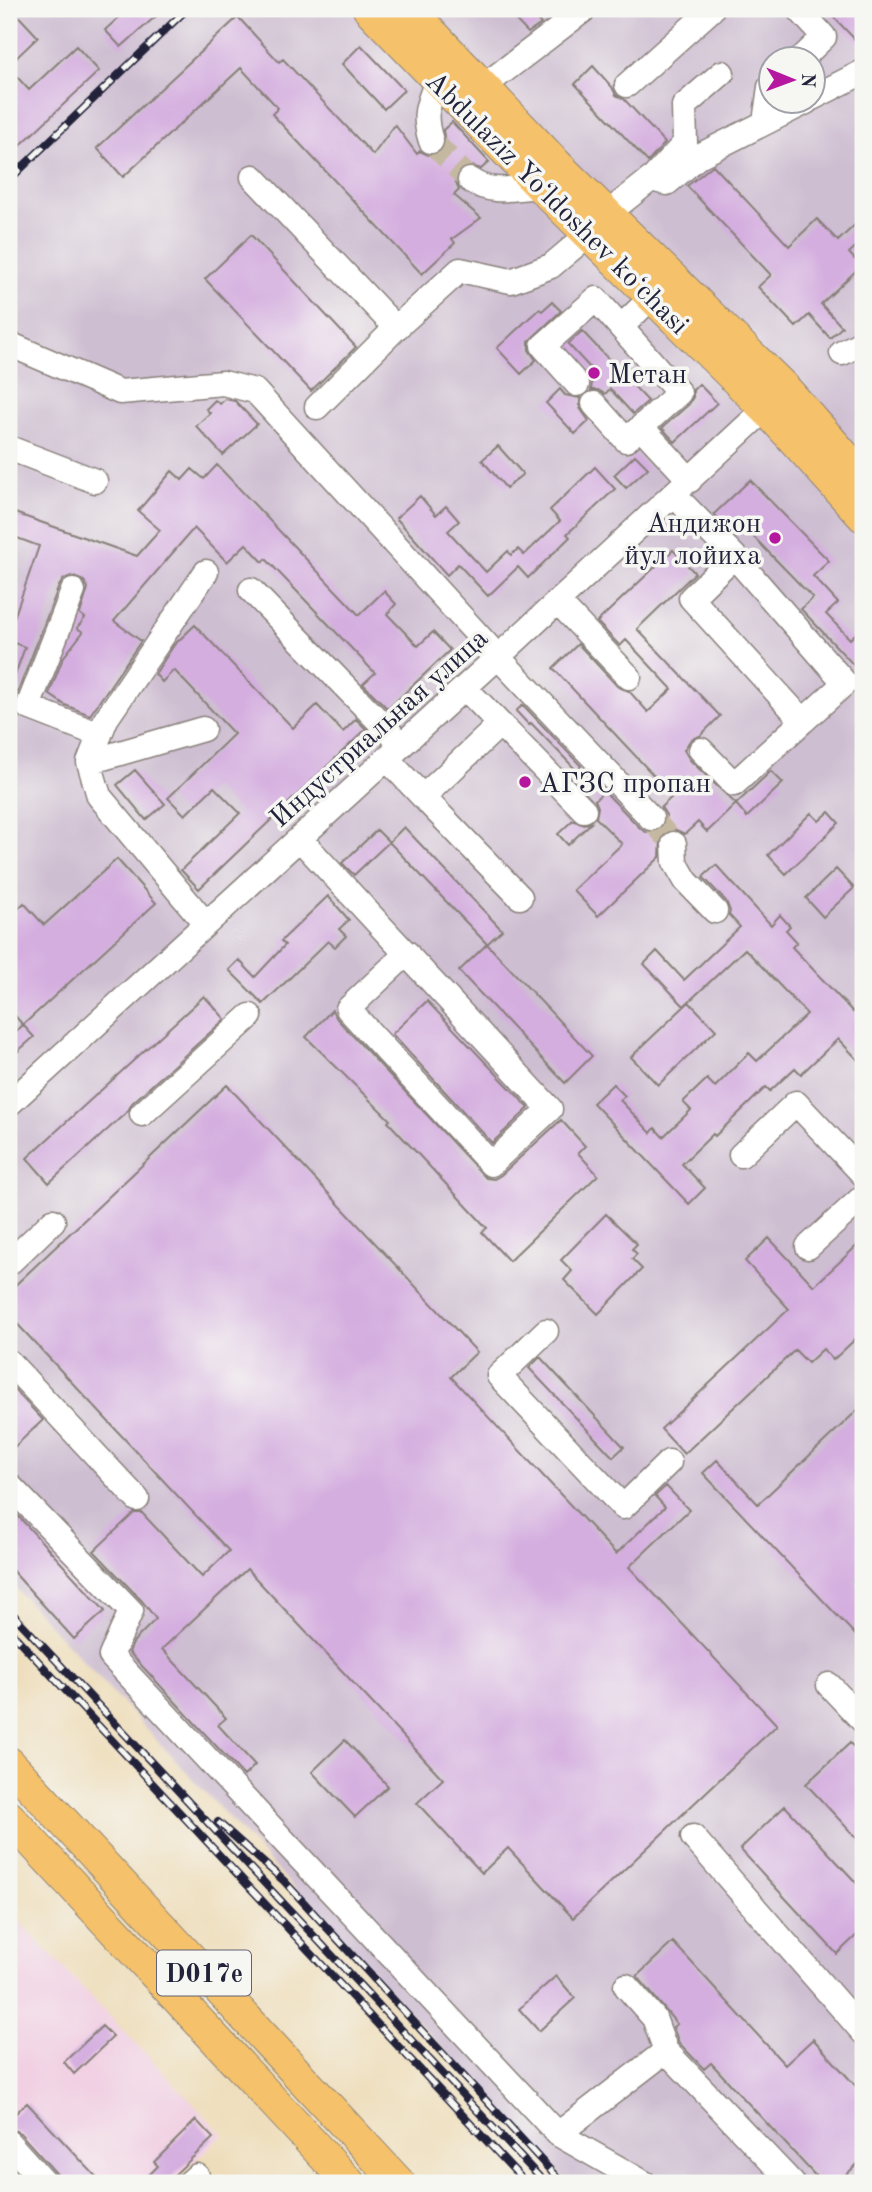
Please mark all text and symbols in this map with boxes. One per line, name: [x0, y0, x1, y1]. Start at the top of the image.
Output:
north arrow: [756, 46, 826, 116]
street label: Abdulaziz Yoʻldoshev koʻchasi: [419, 67, 693, 341]
text: N: [797, 73, 816, 88]
place label: Метан: [608, 362, 687, 390]
marker: Метан: [586, 365, 602, 381]
place label: Андижон йул лойиха: [624, 511, 761, 571]
marker: Андижон йул лойиха: [767, 530, 783, 546]
street label: Индустриальная улица: [266, 624, 494, 834]
place label: АГЗС пропан: [539, 771, 711, 799]
marker: АГЗС пропан: [517, 774, 533, 790]
road number: D017e: [157, 1950, 251, 1996]

